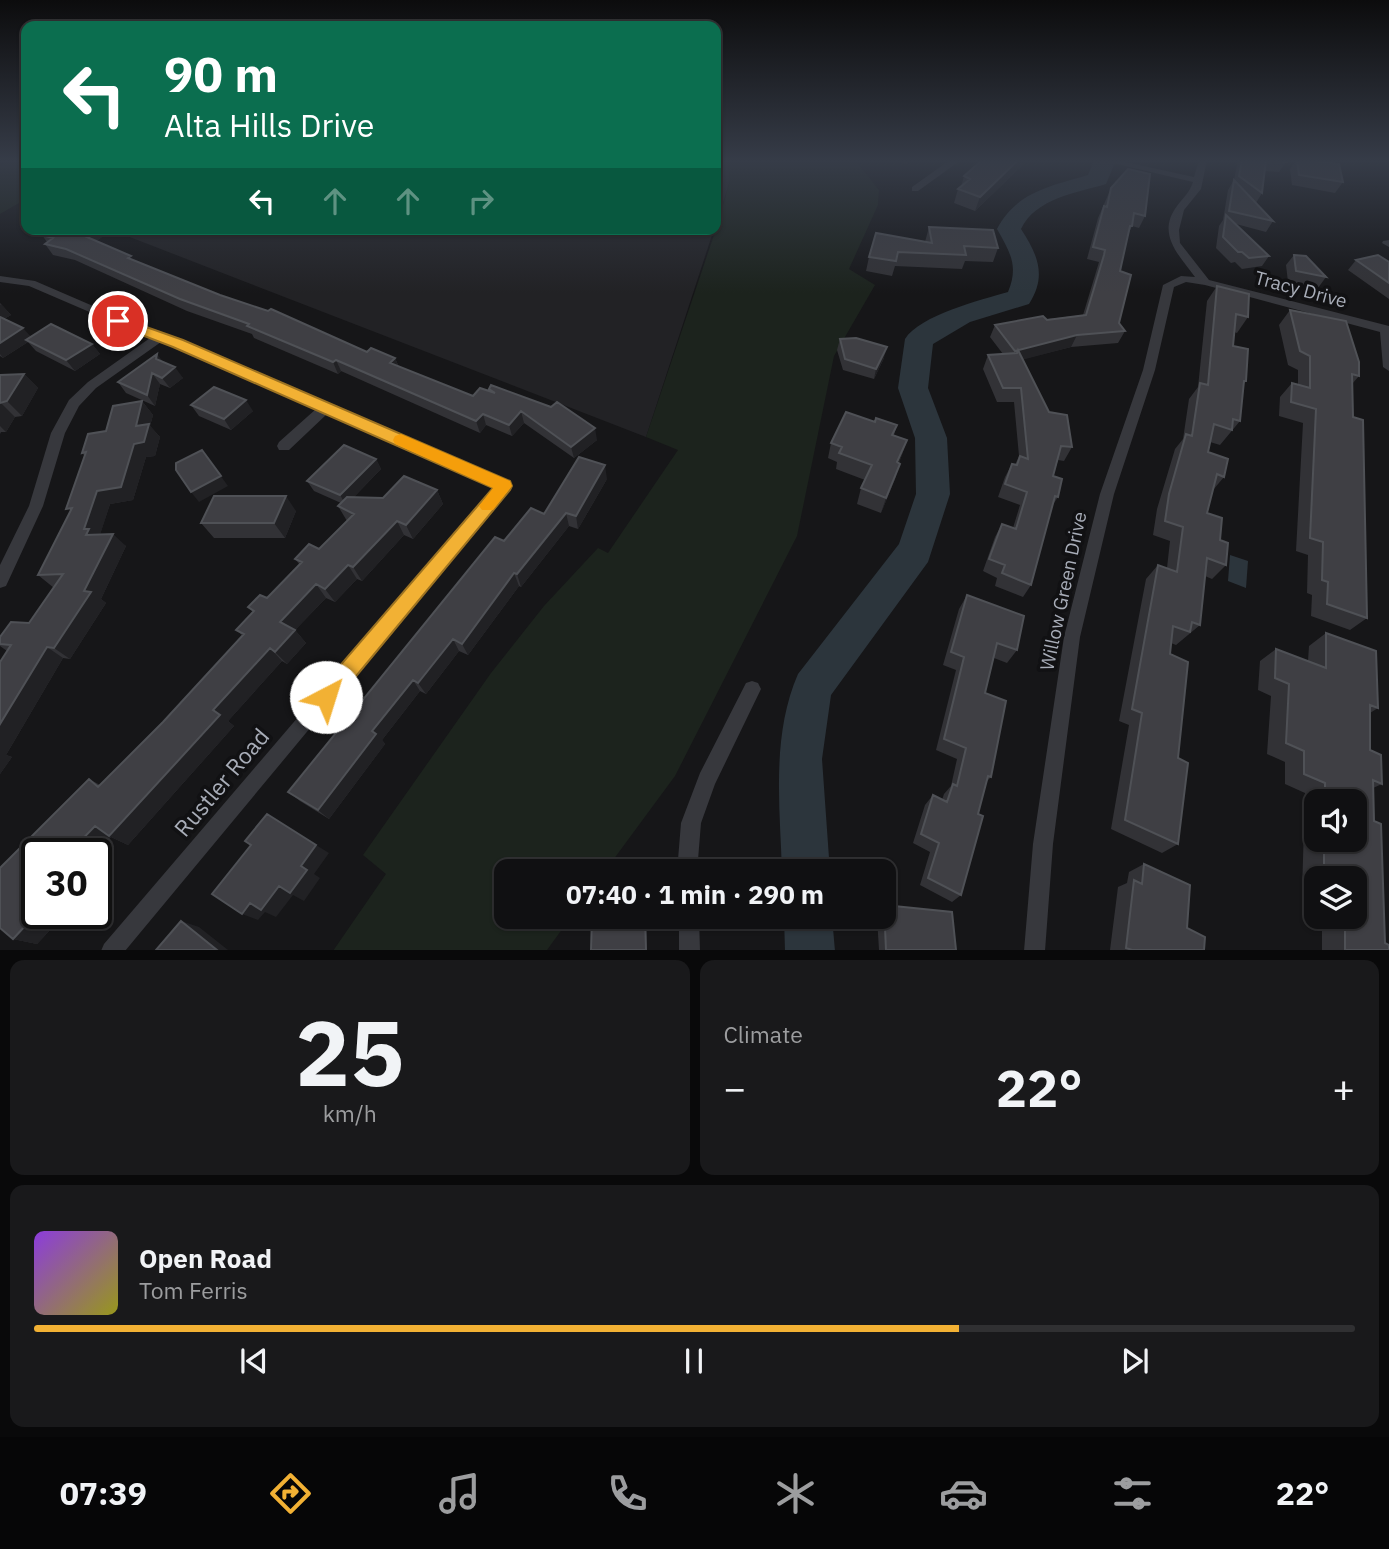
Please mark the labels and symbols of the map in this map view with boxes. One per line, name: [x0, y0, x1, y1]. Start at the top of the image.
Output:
street label: Tracy Drive: [1252, 265, 1350, 313]
pin: [88, 291, 148, 351]
street label: Willow Green Drive: [1034, 509, 1092, 673]
position arrow: [289, 660, 363, 734]
street label: Rustler Road: [167, 722, 275, 842]
speed limit sign: 30: [21, 838, 112, 929]

